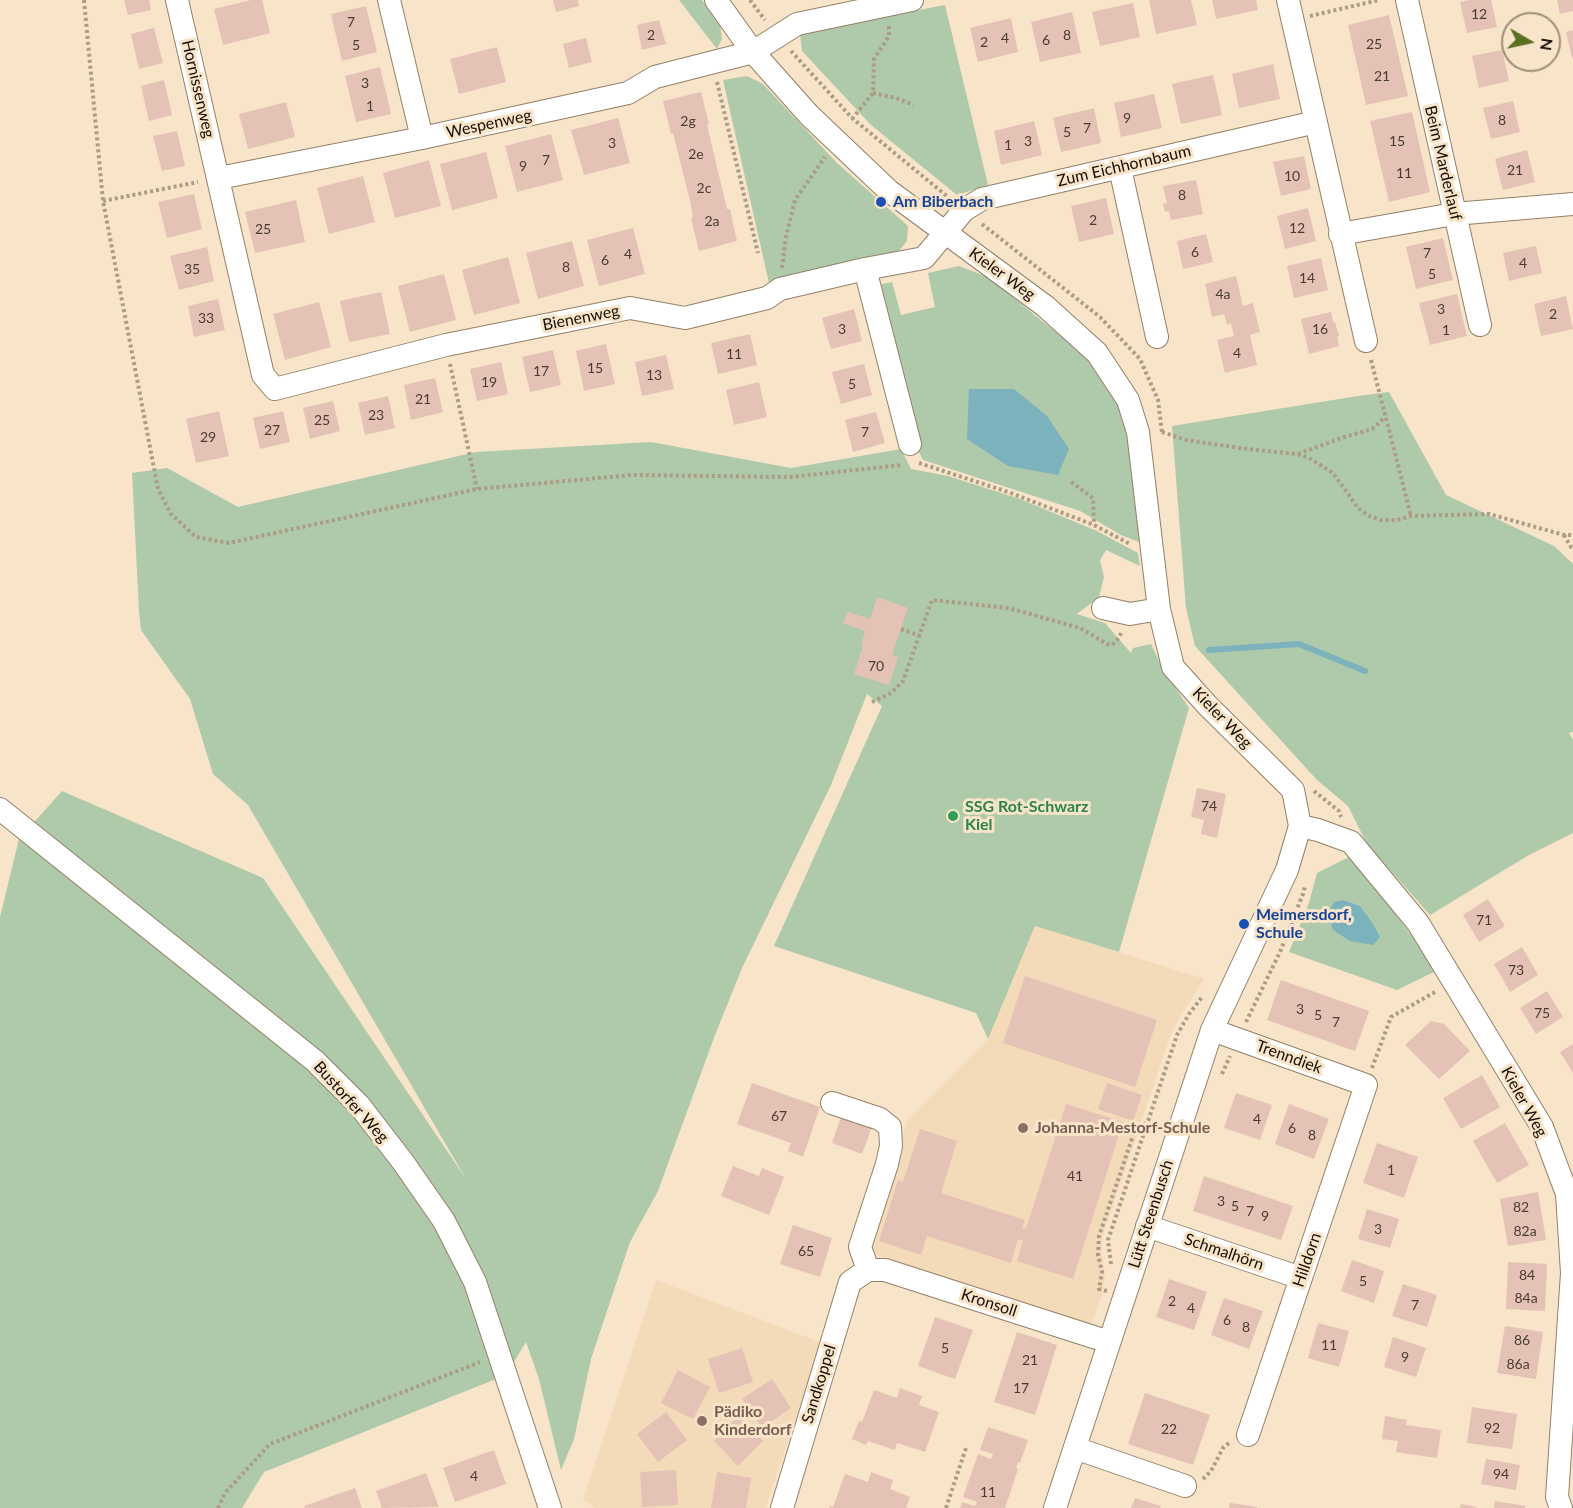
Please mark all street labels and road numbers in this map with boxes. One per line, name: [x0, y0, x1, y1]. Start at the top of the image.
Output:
street label: Hornissenweg: [177, 38, 219, 140]
street label: Beim Marderlauf: [1420, 104, 1466, 222]
street label: Wespenweg: [445, 106, 533, 142]
street label: Zum Eichhornbaum: [1055, 141, 1193, 191]
street label: Kieler Weg: [965, 243, 1039, 305]
street label: Bienenweg: [541, 301, 621, 335]
street label: Kieler Weg: [1188, 683, 1256, 753]
street label: Trenndiek: [1253, 1036, 1325, 1078]
street label: Bustorfer Weg: [309, 1057, 393, 1147]
street label: Kieler Weg: [1497, 1063, 1551, 1141]
street label: Lütt Steenbusch: [1124, 1157, 1178, 1271]
street label: Schmalhörn: [1182, 1229, 1266, 1275]
street label: Hilldorn: [1289, 1230, 1325, 1290]
street label: Kronsoll: [959, 1285, 1019, 1321]
street label: Sandkoppel: [798, 1342, 840, 1426]

